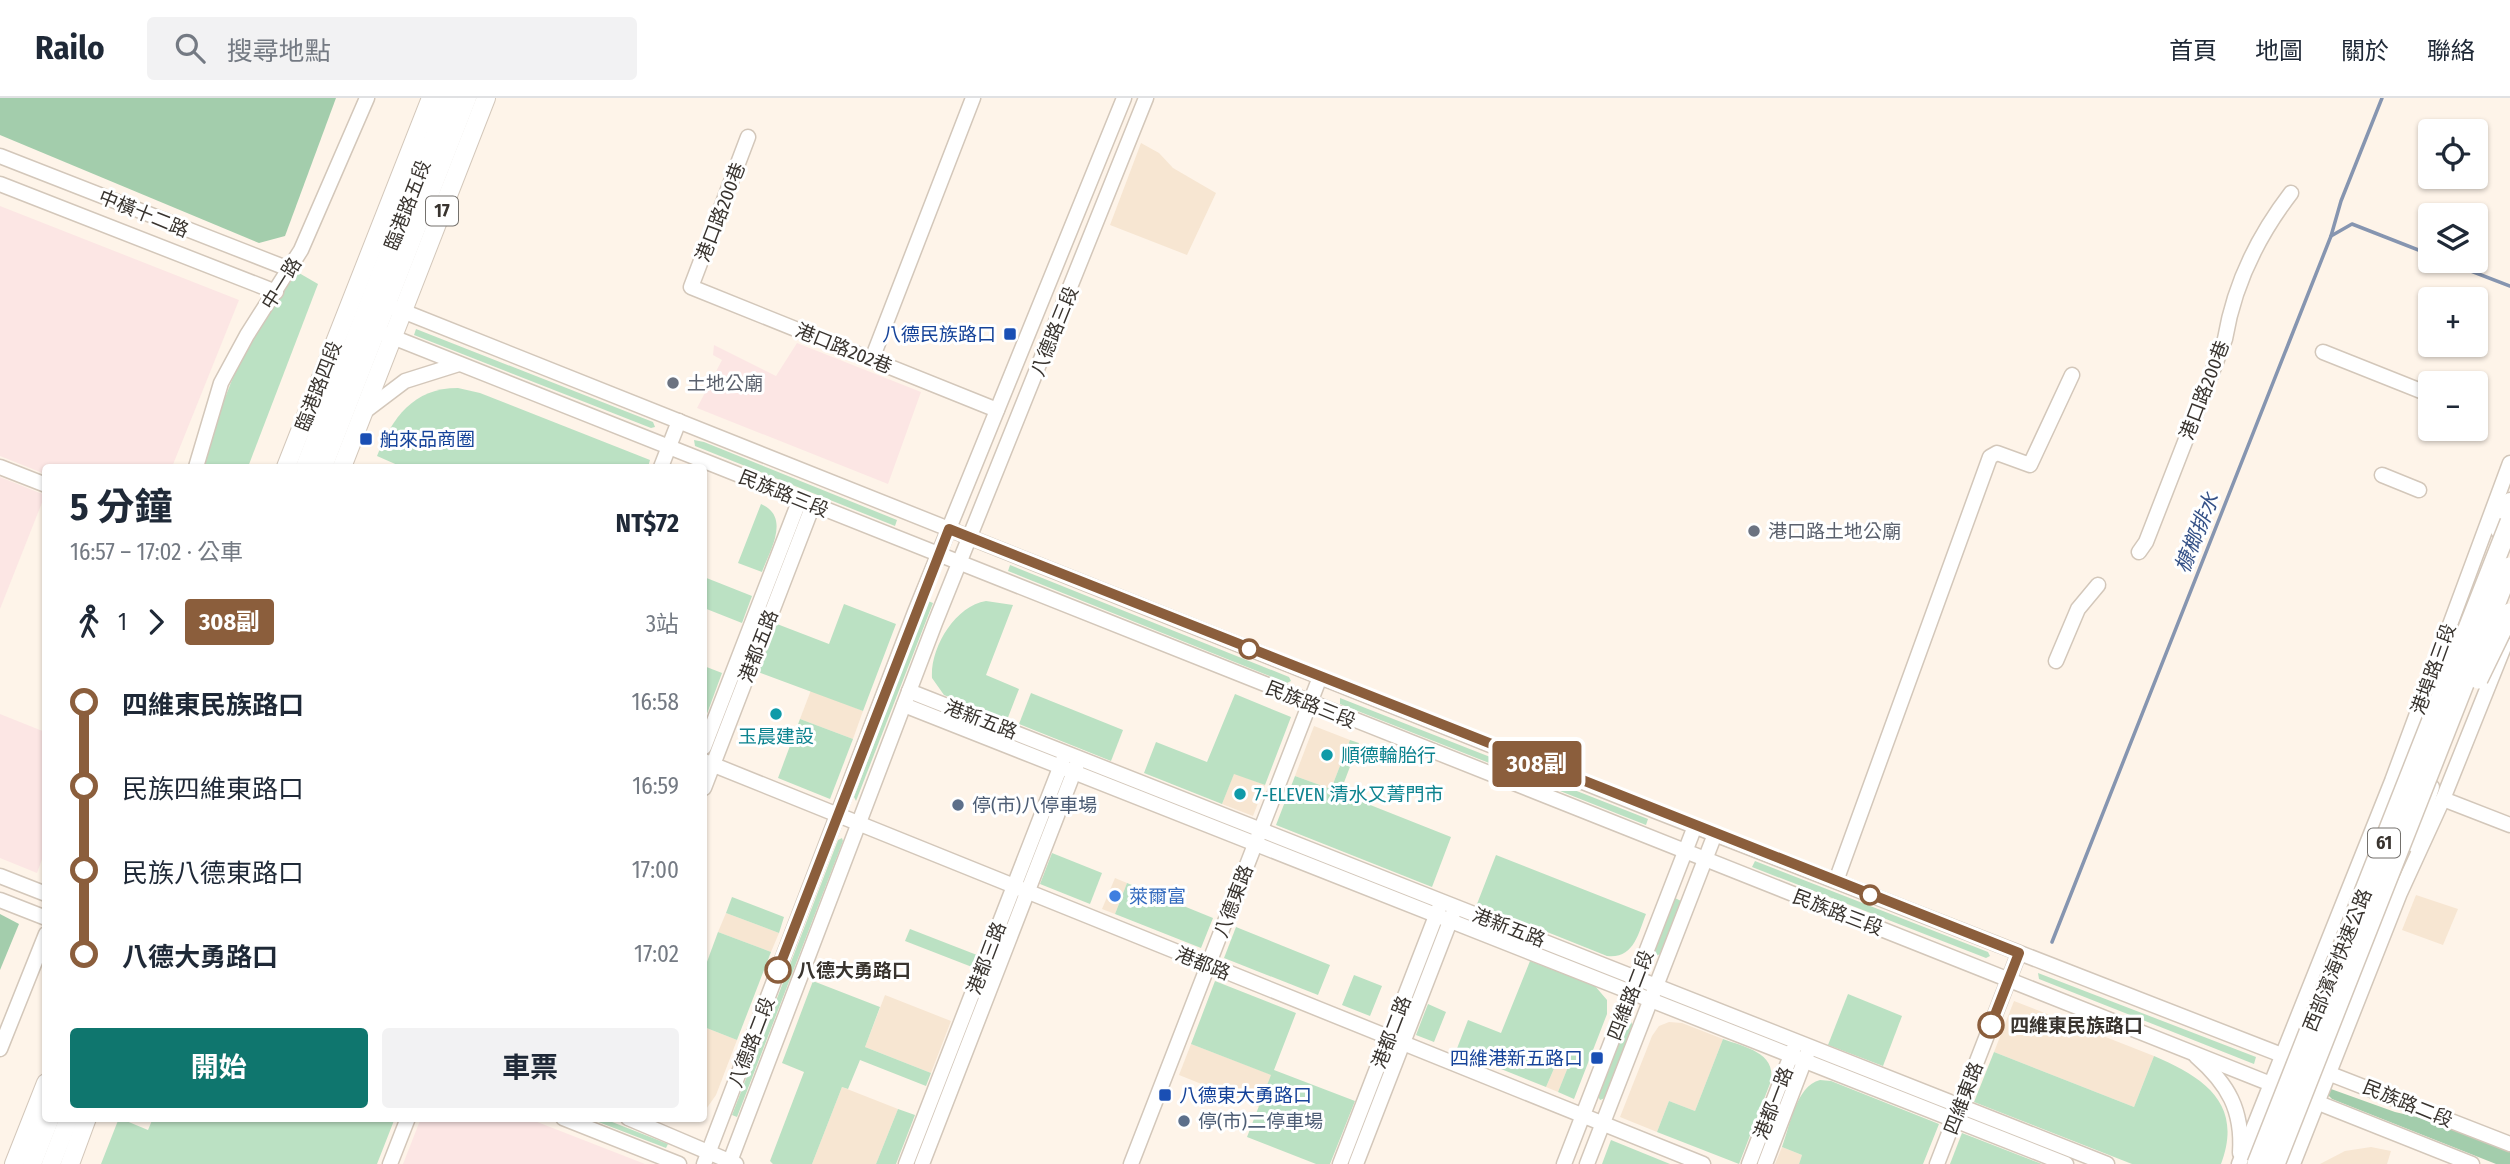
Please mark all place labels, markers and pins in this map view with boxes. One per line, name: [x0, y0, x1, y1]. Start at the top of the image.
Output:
place label: 八德民族路口: [882, 323, 996, 346]
marker: 八德民族路口: [1002, 326, 1018, 342]
place label: 土地公廟: [687, 372, 763, 395]
marker: 土地公廟: [665, 375, 681, 391]
place label: 舶來品商圈: [380, 428, 475, 451]
marker: 舶來品商圈: [358, 431, 374, 447]
place label: 港口路土地公廟: [1768, 520, 1901, 543]
marker: 港口路土地公廟: [1746, 523, 1762, 539]
unlabelled marker: [1239, 639, 1259, 659]
marker: 玉晨建設: [768, 706, 784, 722]
place label: 玉晨建設: [738, 725, 814, 748]
place label: 順德輪胎行: [1341, 744, 1436, 767]
marker: 順德輪胎行: [1319, 747, 1335, 763]
place label: 7-ELEVEN 清水又菁門市: [1254, 783, 1444, 806]
marker: 7-ELEVEN 清水又菁門市: [1232, 786, 1248, 802]
place label: 停(市)八停車場: [972, 794, 1097, 817]
marker: 停(市)八停車場: [950, 797, 966, 813]
place label: 萊爾富: [1129, 885, 1186, 908]
unlabelled marker: [1860, 885, 1880, 905]
marker: 萊爾富: [1107, 888, 1123, 904]
marker: 八德大勇路口: [765, 957, 791, 983]
place label: 八德大勇路口: [797, 959, 911, 982]
marker: 四維東民族路口: [1978, 1012, 2004, 1038]
place label: 四維東民族路口: [2010, 1014, 2143, 1037]
place label: 四維港新五路口: [1450, 1047, 1583, 1070]
marker: 四維港新五路口: [1589, 1050, 1605, 1066]
place label: 八德東大勇路口: [1179, 1084, 1312, 1107]
marker: 八德東大勇路口: [1157, 1087, 1173, 1103]
place label: 停(市)二停車場: [1198, 1110, 1323, 1133]
marker: 停(市)二停車場: [1176, 1113, 1192, 1129]

